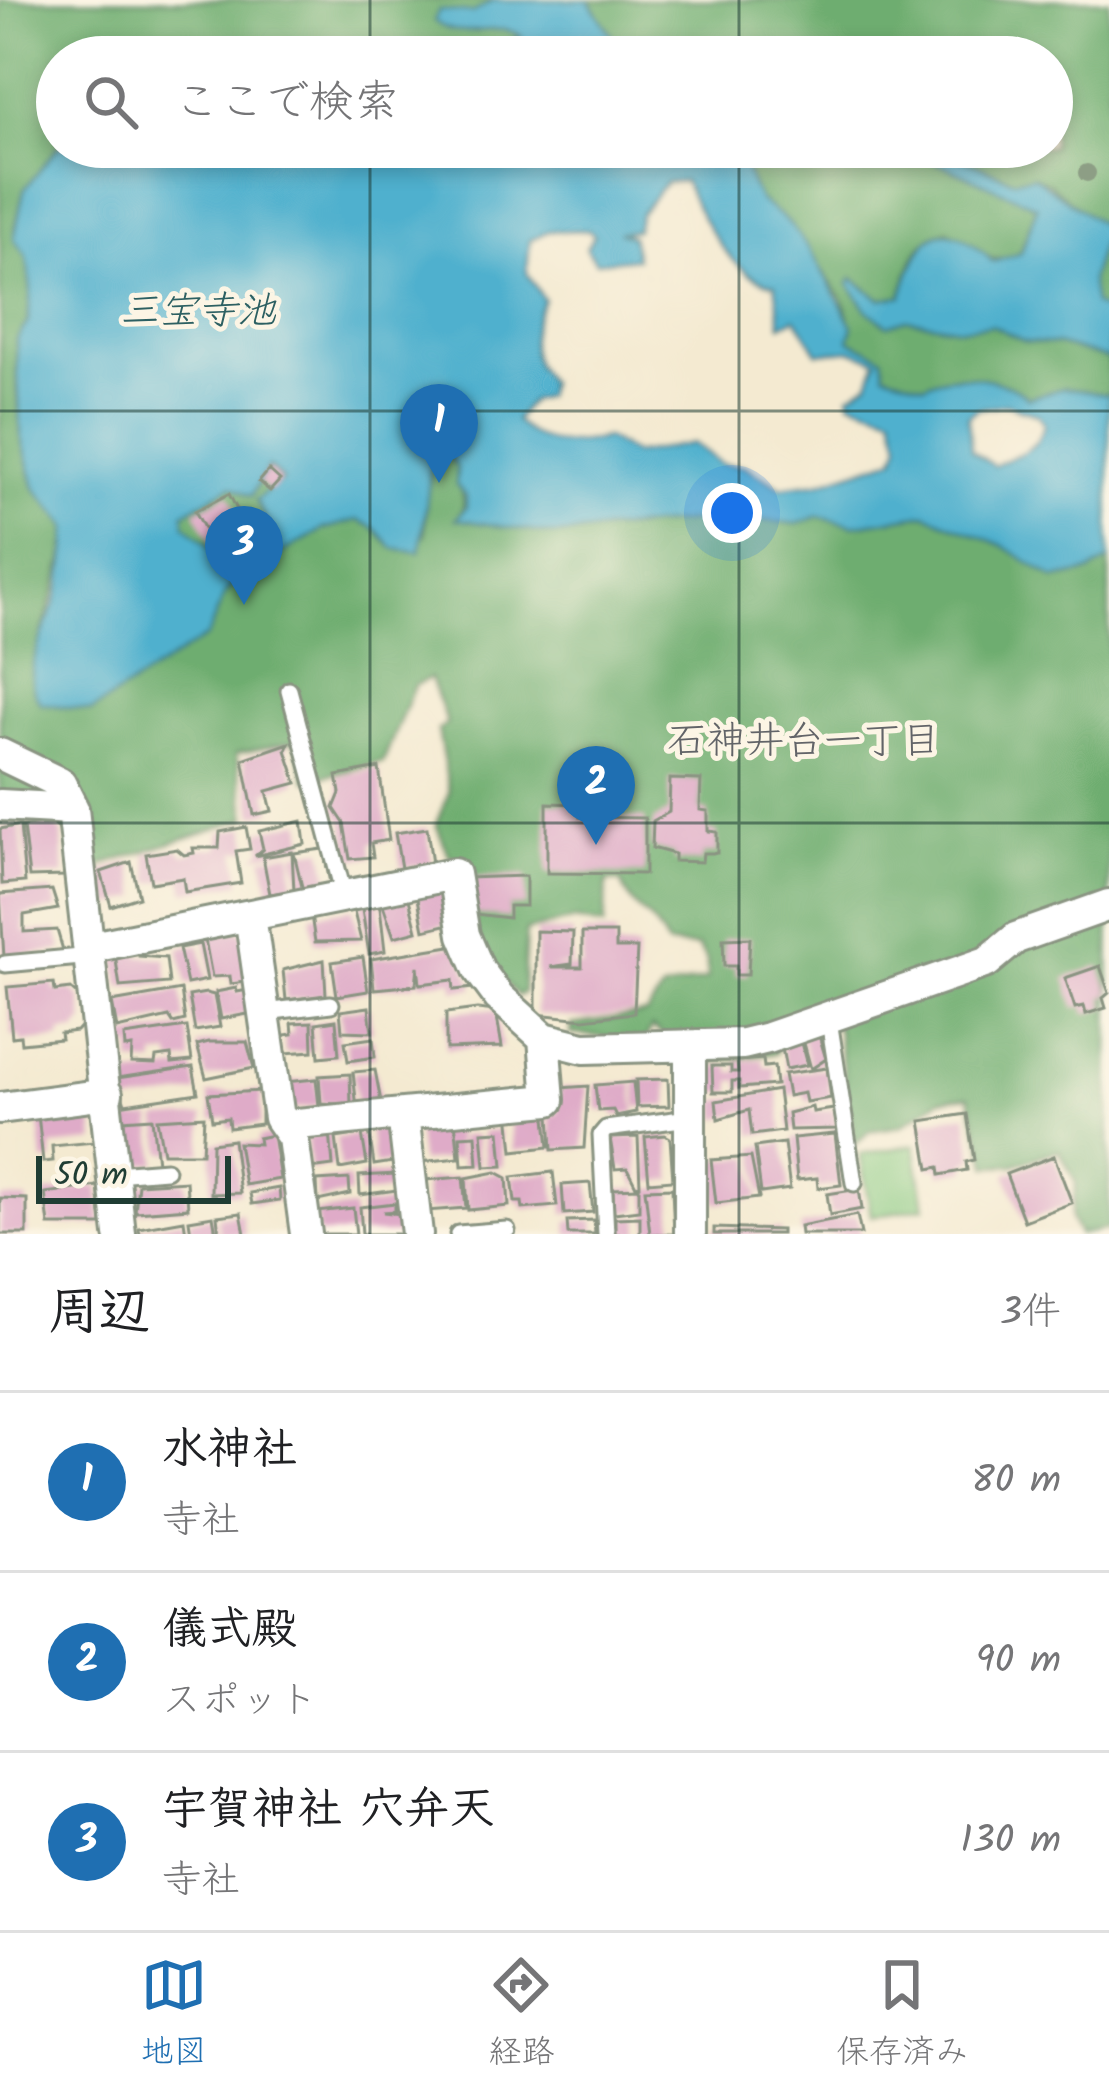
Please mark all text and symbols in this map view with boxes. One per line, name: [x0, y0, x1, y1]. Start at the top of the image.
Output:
search box: [36, 36, 1073, 168]
text: ここで検索: [174, 68, 399, 140]
icon: search: [78, 69, 144, 135]
water label: 三宝寺池: [120, 282, 277, 344]
pin: 1: [400, 384, 478, 483]
your location: [702, 483, 762, 543]
pin: 3: [205, 506, 283, 605]
district label: 石神井台一丁目: [667, 712, 941, 774]
pin: 2: [557, 746, 635, 845]
scale bar: [36, 1150, 231, 1203]
text: 50 m: [54, 1150, 128, 1203]
text: 周辺: [48, 1274, 150, 1355]
text: 3件: [1000, 1283, 1061, 1345]
text: 水神社: [162, 1415, 297, 1487]
text: 1: [81, 1451, 93, 1513]
text: 80 m: [971, 1451, 1061, 1513]
text: 寺社: [162, 1491, 240, 1553]
text: 儀式殿: [162, 1595, 297, 1667]
text: 2: [76, 1631, 98, 1693]
text: 90 m: [976, 1631, 1061, 1693]
text: スポット: [162, 1671, 318, 1733]
text: 宇賀神社 穴弁天: [162, 1775, 494, 1847]
text: 3: [76, 1811, 98, 1873]
text: 130 m: [960, 1811, 1061, 1873]
text: 寺社: [162, 1851, 240, 1913]
tab: 地図: [141, 1952, 207, 2080]
tab: 経路: [488, 1952, 554, 2080]
tab: 保存済み: [836, 1952, 968, 2080]

